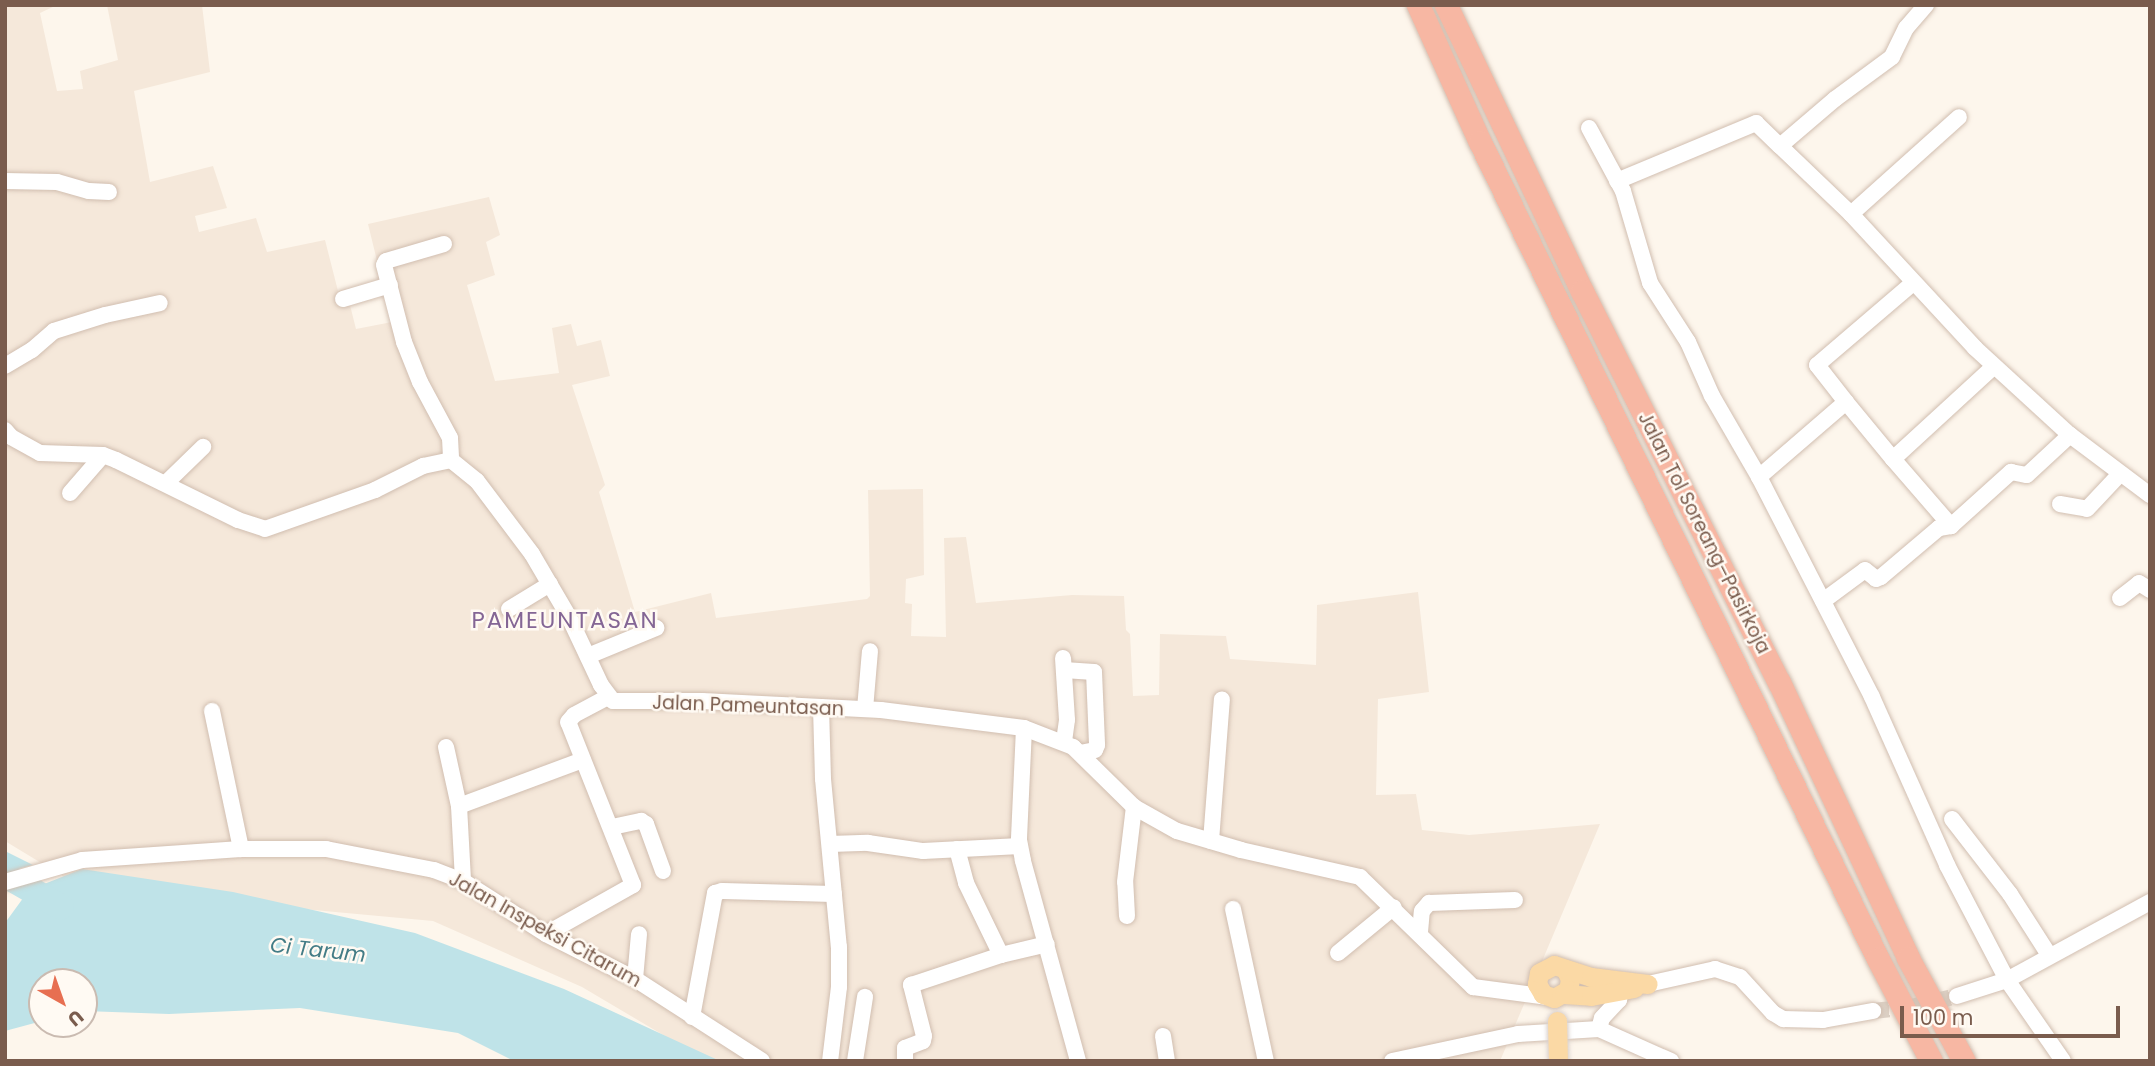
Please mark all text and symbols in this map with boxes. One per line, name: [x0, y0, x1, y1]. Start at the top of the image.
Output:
street label: Jalan Tol Soreang–Pasirkoja: [1633, 409, 1775, 657]
district label: PAMEUNTASAN: [473, 606, 657, 634]
street label: Jalan Pameuntasan: [652, 691, 844, 721]
street label: Jalan Inspeksi Citarum: [445, 868, 645, 992]
water label: Ci Tarum: [269, 932, 367, 968]
north arrow: [28, 968, 98, 1038]
scale bar: [1903, 992, 2124, 1036]
text: U: [62, 1003, 89, 1033]
text: 100 m: [1913, 1003, 1973, 1032]

